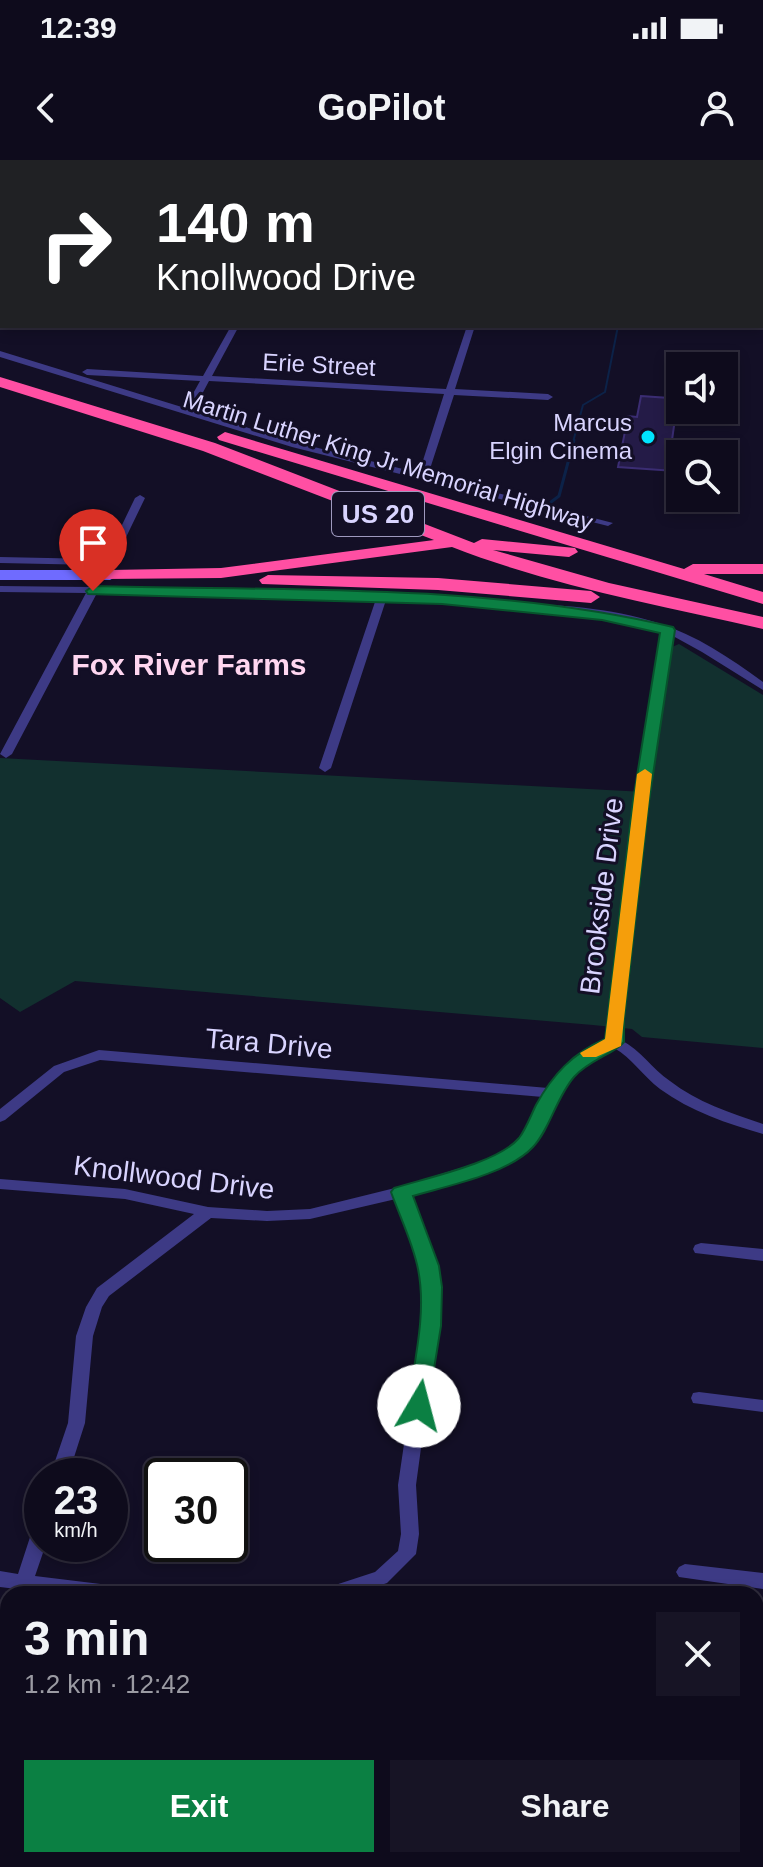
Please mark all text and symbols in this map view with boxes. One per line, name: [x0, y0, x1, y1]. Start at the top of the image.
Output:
text: 12:39: [40, 11, 117, 44]
icon: back: [24, 86, 68, 130]
icon: person: [695, 86, 739, 130]
text: GoPilot: [318, 87, 446, 128]
text: 140 m: [156, 191, 315, 254]
icon: right: [24, 192, 128, 296]
text: Knollwood Drive: [156, 257, 416, 298]
street label: Erie Street: [262, 348, 377, 381]
map controls: [666, 352, 738, 512]
button: sound: [666, 352, 738, 424]
street label: Martin Luther King Jr Memorial Highway: [180, 385, 596, 536]
place label: Marcus Elgin Cinema: [489, 409, 633, 464]
marker: Marcus Elgin Cinema: [639, 428, 657, 446]
button: search: [666, 440, 738, 512]
road number: US 20: [332, 492, 424, 536]
pin: [59, 509, 127, 591]
icon: arrive: [71, 521, 115, 565]
district label: Fox River Farms: [71, 648, 307, 681]
street label: Brookside Drive: [574, 796, 629, 996]
street label: Tara Drive: [204, 1022, 334, 1064]
street label: Knollwood Drive: [72, 1150, 276, 1205]
position arrow: [377, 1364, 461, 1448]
speed limit sign: 30: [144, 1458, 248, 1562]
text: 23: [54, 1478, 98, 1522]
text: km/h: [54, 1519, 98, 1541]
text: 3 min: [24, 1612, 149, 1665]
button: close: [656, 1612, 740, 1696]
text: 1.2 km · 12:42: [24, 1669, 190, 1699]
button: Exit: [24, 1760, 374, 1852]
button: Share: [390, 1760, 740, 1852]

